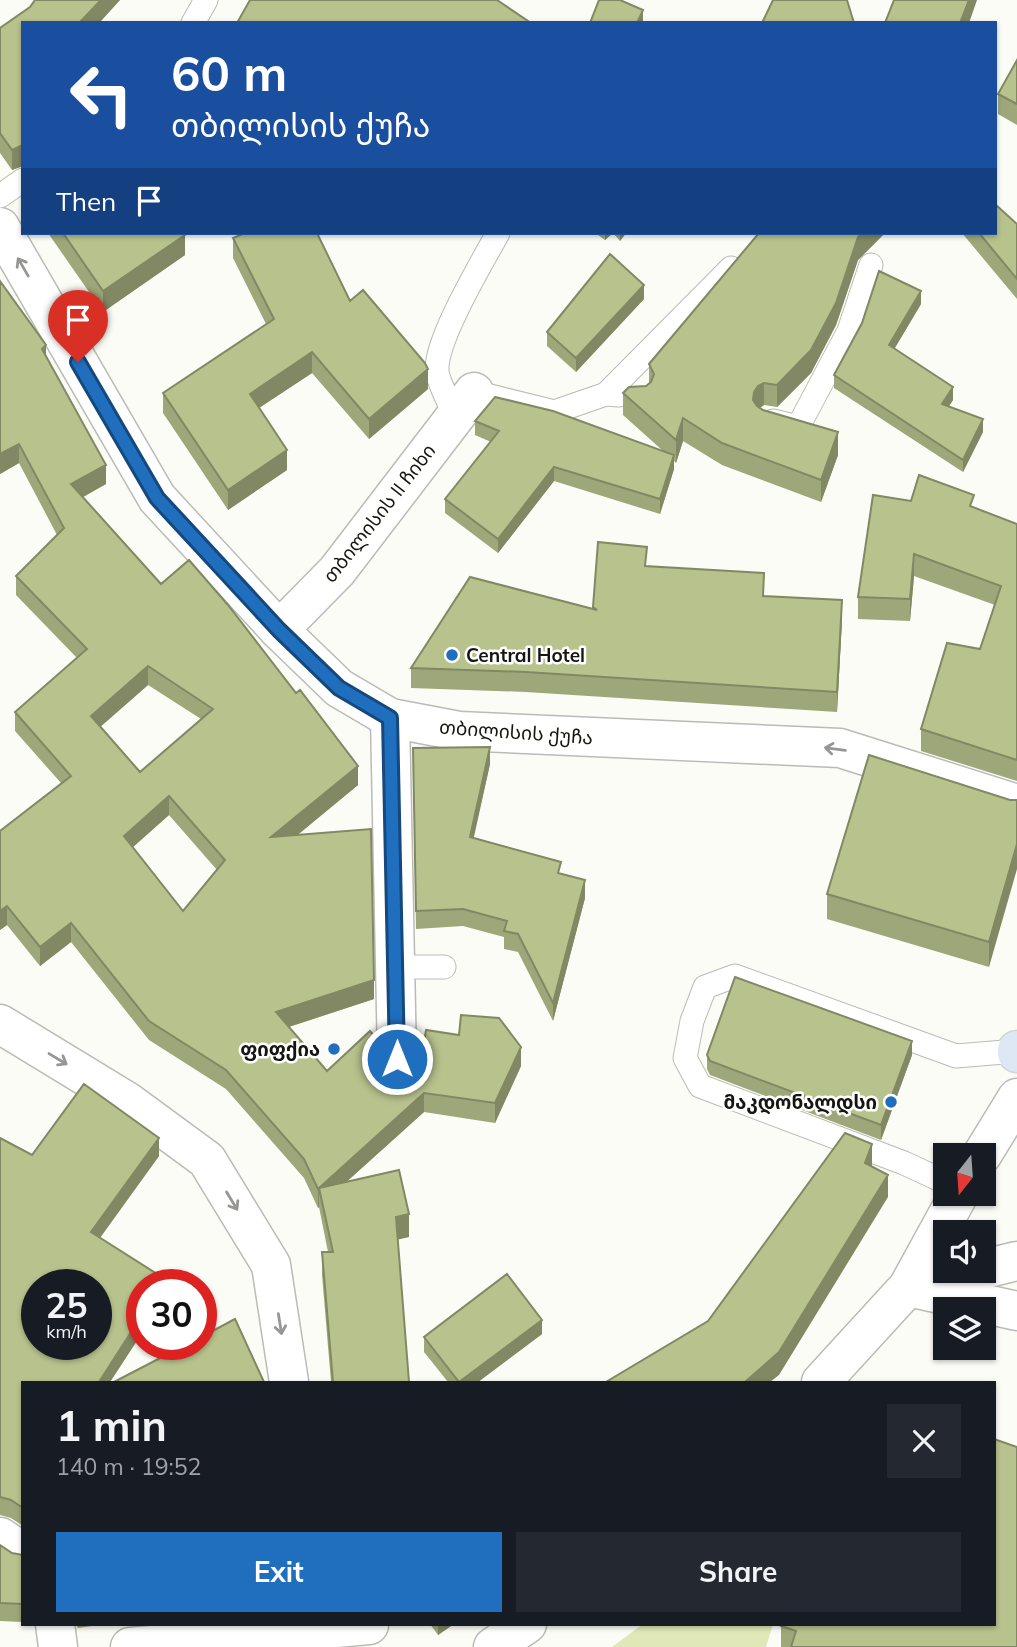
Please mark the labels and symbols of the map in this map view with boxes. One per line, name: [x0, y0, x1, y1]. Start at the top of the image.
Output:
one-way arrow: [16, 258, 30, 278]
pin: [48, 290, 108, 362]
street label: თბილისის II ჩიხი: [318, 439, 441, 588]
place label: Central Hotel: [466, 643, 585, 667]
marker: Central Hotel: [444, 647, 460, 663]
street label: თბილისის ქუჩა: [438, 715, 594, 750]
one-way arrow: [824, 742, 847, 755]
position arrow: [360, 1022, 434, 1096]
place label: ფიფქია: [240, 1037, 320, 1061]
marker: ფიფქია: [326, 1041, 342, 1057]
one-way arrow: [48, 1053, 68, 1067]
place label: მაკდონალდსი: [724, 1090, 877, 1115]
marker: მაკდონალდსი: [883, 1094, 899, 1110]
north arrow: [933, 1143, 996, 1206]
one-way arrow: [224, 1191, 239, 1210]
speed limit sign: 30: [126, 1269, 217, 1360]
one-way arrow: [274, 1312, 287, 1335]

